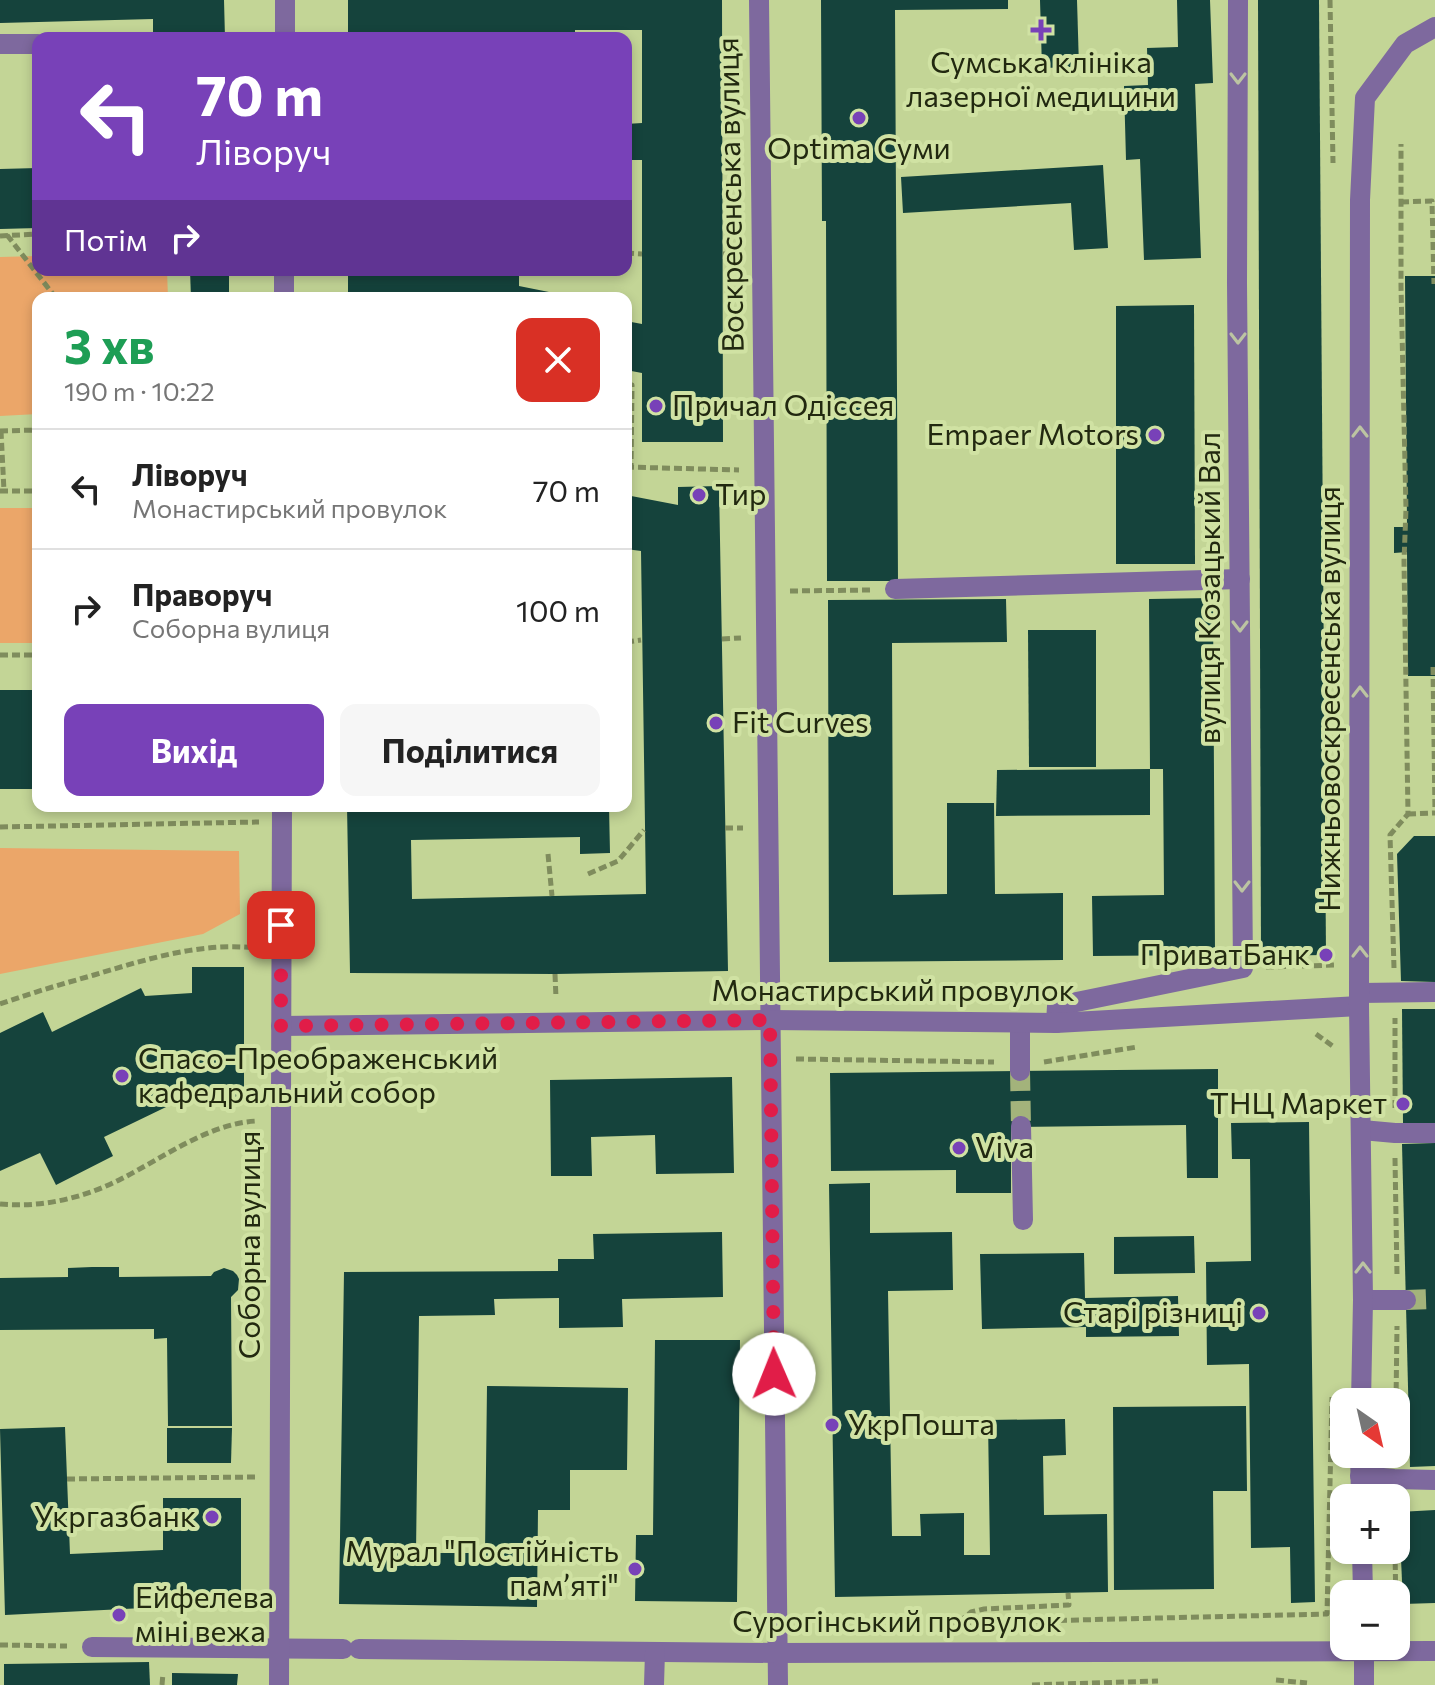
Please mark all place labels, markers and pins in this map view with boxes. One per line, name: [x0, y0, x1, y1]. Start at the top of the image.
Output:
marker: Сумська клініка лазерної медицини: [1030, 19, 1052, 41]
place label: Сумська клініка лазерної медицини: [906, 42, 1176, 113]
marker: Optima Суми: [850, 109, 868, 127]
place label: Optima Суми: [767, 128, 951, 165]
place label: Причал Одіссея: [672, 385, 894, 422]
marker: Причал Одіссея: [647, 397, 665, 415]
place label: Empaer Motors: [927, 414, 1139, 451]
marker: Empaer Motors: [1146, 426, 1164, 444]
place label: Тир: [715, 474, 766, 511]
marker: Тир: [690, 486, 708, 504]
place label: Fit Curves: [732, 702, 869, 739]
marker: Fit Curves: [707, 714, 725, 732]
pin: [247, 891, 315, 959]
place label: ПриватБанк: [1140, 934, 1310, 971]
marker: ПриватБанк: [1317, 946, 1335, 964]
place label: Спасо-Преображенський кафедральний собор: [138, 1038, 498, 1109]
marker: Спасо-Преображенський кафедральний собор: [113, 1067, 131, 1085]
place label: ТНЦ Маркет: [1210, 1083, 1387, 1120]
marker: ТНЦ Маркет: [1394, 1095, 1412, 1113]
place label: Viva: [975, 1127, 1034, 1164]
marker: Viva: [950, 1139, 968, 1157]
place label: Старі різниці: [1063, 1292, 1243, 1329]
marker: Старі різниці: [1250, 1304, 1268, 1322]
place label: УкрПошта: [848, 1404, 995, 1441]
marker: УкрПошта: [823, 1416, 841, 1434]
place label: Укргазбанк: [34, 1496, 196, 1533]
marker: Укргазбанк: [203, 1508, 221, 1526]
place label: Мурал "Постійність пам’яті": [345, 1531, 619, 1602]
marker: Мурал "Постійність пам’яті": [626, 1560, 644, 1578]
place label: Ейфелева міні вежа: [135, 1577, 274, 1648]
marker: Ейфелева міні вежа: [110, 1606, 128, 1624]

